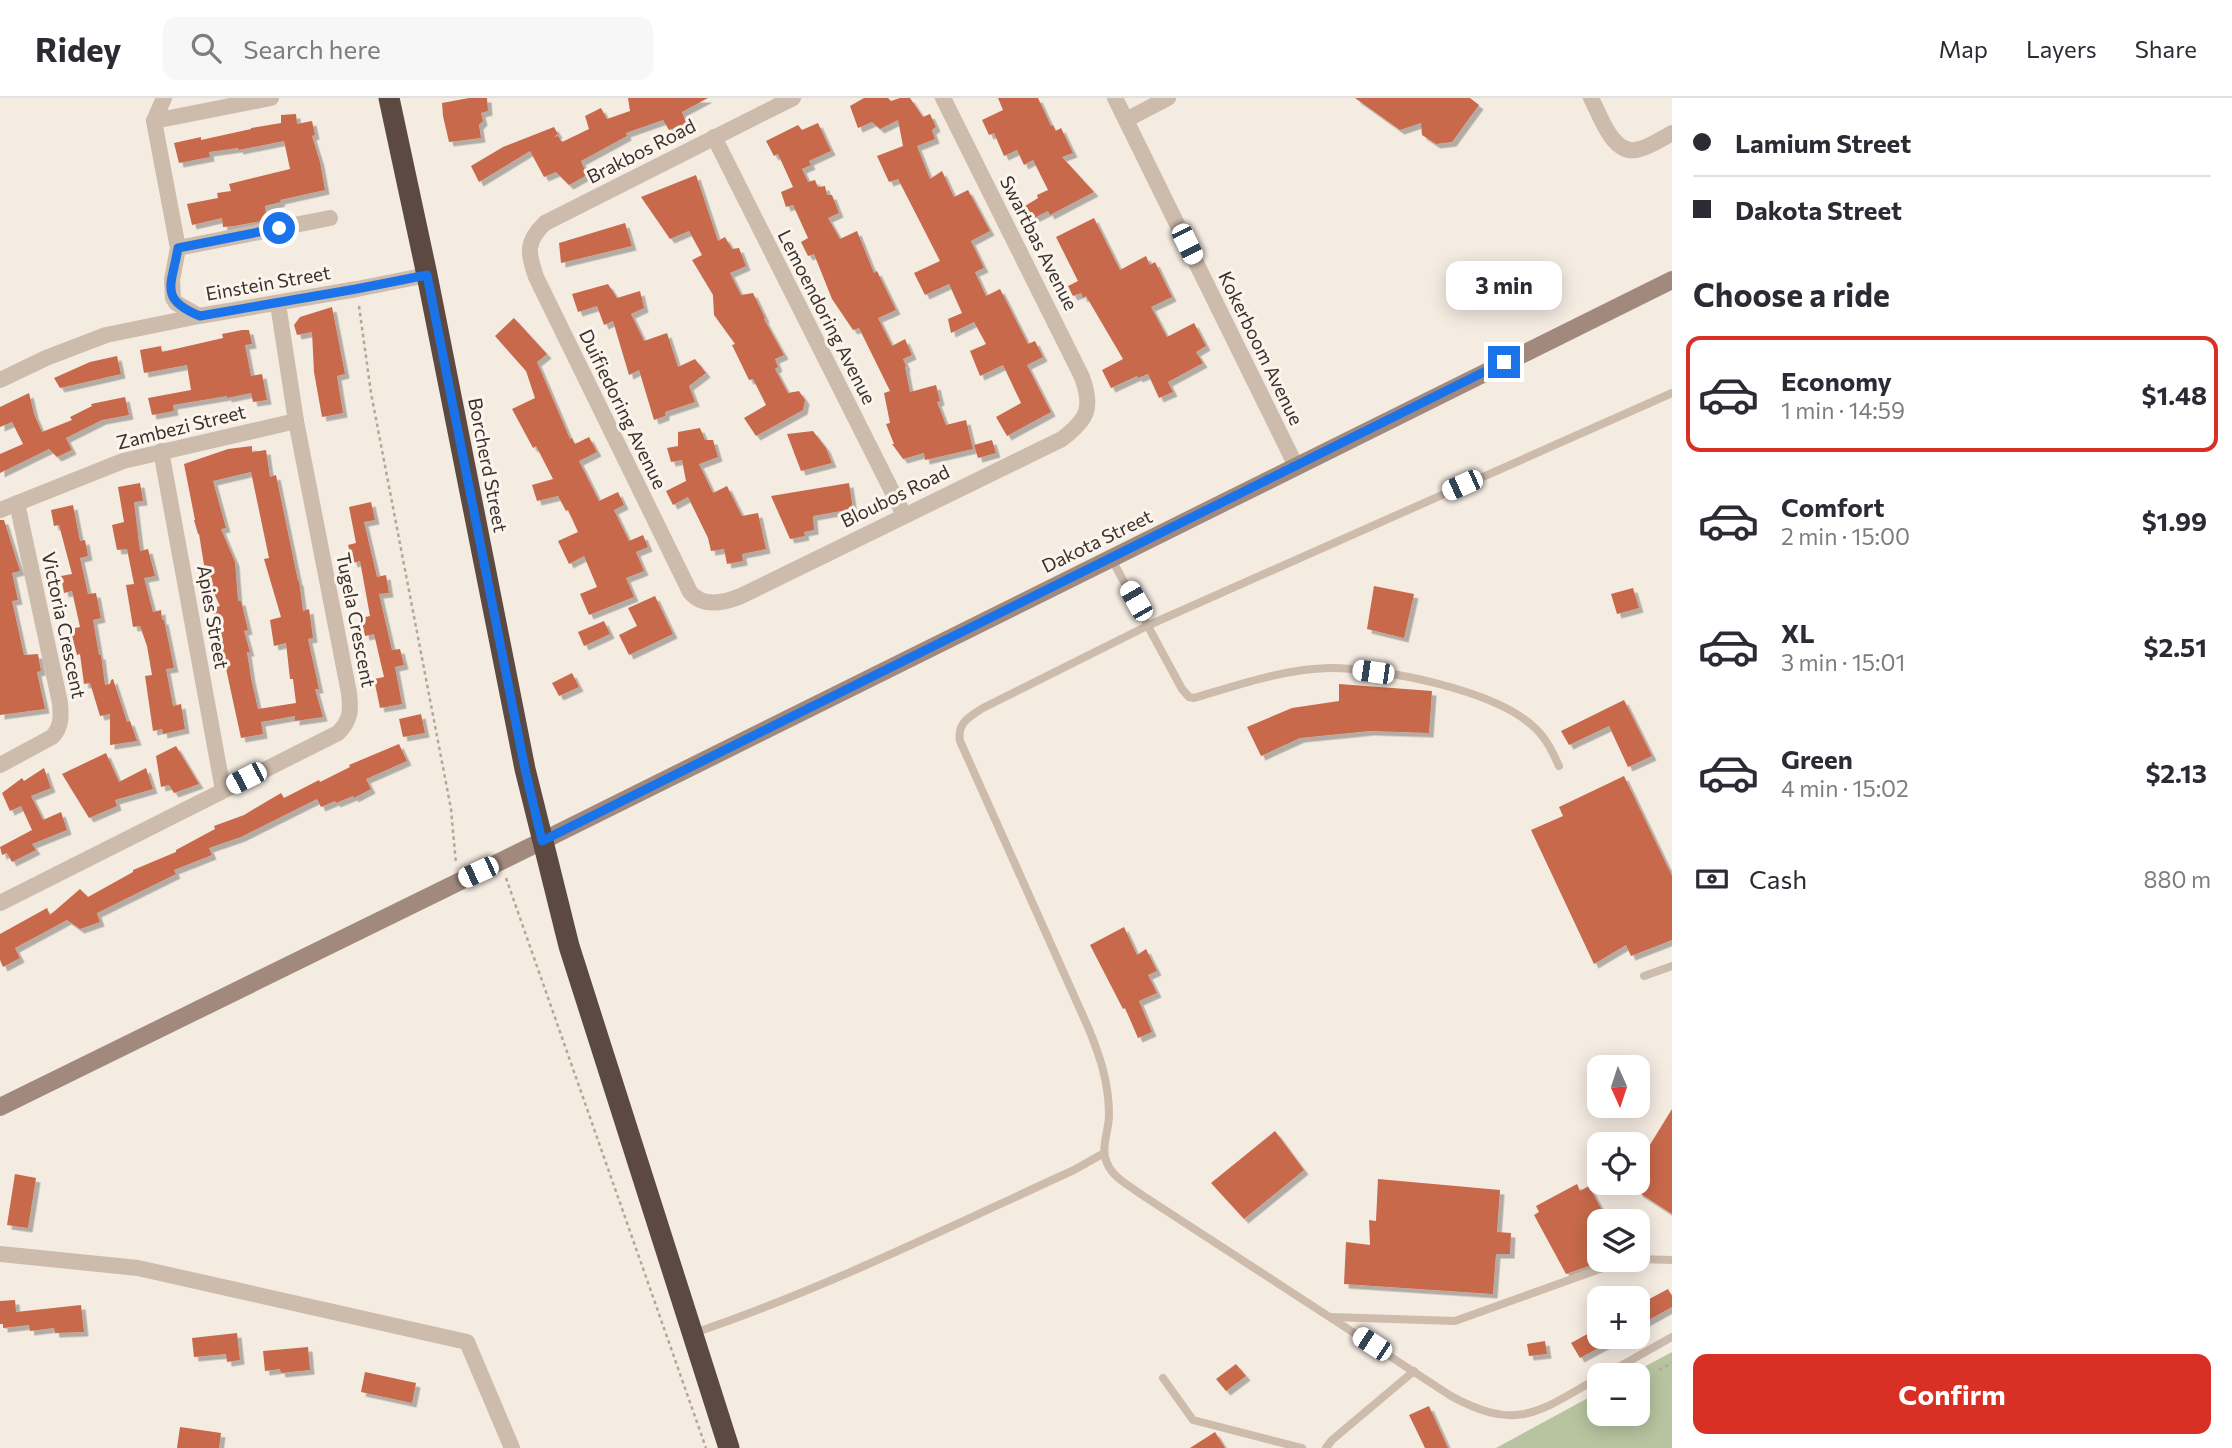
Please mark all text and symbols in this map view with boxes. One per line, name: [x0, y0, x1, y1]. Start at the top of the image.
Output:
search box: [163, 17, 653, 80]
text: Ridey: [35, 28, 121, 69]
icon: search: [187, 29, 225, 67]
text: Search here: [243, 33, 381, 64]
text: Map: [1939, 34, 1988, 63]
text: Layers: [2026, 34, 2097, 63]
text: Share: [2135, 34, 2197, 63]
street label: Brakbos Road: [583, 113, 699, 188]
text: Lamium Street: [1735, 127, 1911, 158]
street label: Swartbas Avenue: [996, 172, 1083, 314]
text: Dakota Street: [1735, 194, 1902, 225]
route start: [263, 212, 295, 244]
car: [1169, 221, 1206, 267]
street label: Lemoendoring Avenue: [773, 226, 881, 408]
street label: Einstein Street: [204, 260, 332, 305]
callout: 3 min: [1446, 260, 1562, 310]
street label: Kokerboom Avenue: [1214, 267, 1309, 429]
text: 3 min: [1475, 271, 1533, 299]
text: Choose a ride: [1693, 274, 1890, 314]
street label: Duifiedoring Avenue: [575, 325, 672, 492]
route end: [1488, 346, 1520, 378]
icon: car: [1697, 363, 1760, 426]
text: Economy: [1781, 365, 1892, 396]
text: $1.48: [2142, 379, 2207, 410]
street label: Borcherd Street: [464, 396, 513, 534]
text: 1 min · 14:59: [1781, 396, 1905, 424]
street label: Zambezi Street: [114, 399, 248, 454]
street label: Bloubos Road: [837, 459, 953, 532]
car: [1439, 467, 1486, 503]
icon: car: [1697, 489, 1760, 552]
text: Comfort: [1781, 491, 1884, 522]
street label: Dakota Street: [1038, 504, 1156, 577]
text: $1.99: [2142, 505, 2207, 536]
text: 2 min · 15:00: [1781, 522, 1910, 550]
street label: Victoria Crescent: [38, 549, 91, 701]
street label: Tugela Crescent: [332, 551, 381, 689]
street label: Apies Street: [193, 563, 234, 671]
car: [1117, 578, 1156, 624]
icon: car: [1697, 615, 1760, 678]
text: XL: [1781, 617, 1815, 648]
text: $2.51: [2143, 631, 2207, 662]
text: 3 min · 15:01: [1781, 648, 1905, 676]
car: [1351, 659, 1396, 685]
icon: car: [1697, 741, 1760, 804]
text: Green: [1781, 743, 1853, 774]
text: $2.13: [2145, 757, 2207, 788]
car: [223, 759, 270, 797]
text: 4 min · 15:02: [1781, 774, 1909, 802]
car: [455, 854, 502, 890]
icon: cash: [1693, 860, 1731, 898]
text: Cash: [1749, 863, 1807, 894]
text: 880 m: [2144, 865, 2211, 893]
north arrow: [1587, 1055, 1650, 1118]
map controls: [1587, 1055, 1650, 1426]
button: locate: [1587, 1132, 1650, 1195]
button: layers: [1587, 1209, 1650, 1272]
button: +: [1587, 1286, 1650, 1349]
car: [1349, 1324, 1396, 1364]
button: Confirm: [1693, 1354, 2211, 1434]
button: −: [1587, 1363, 1650, 1426]

